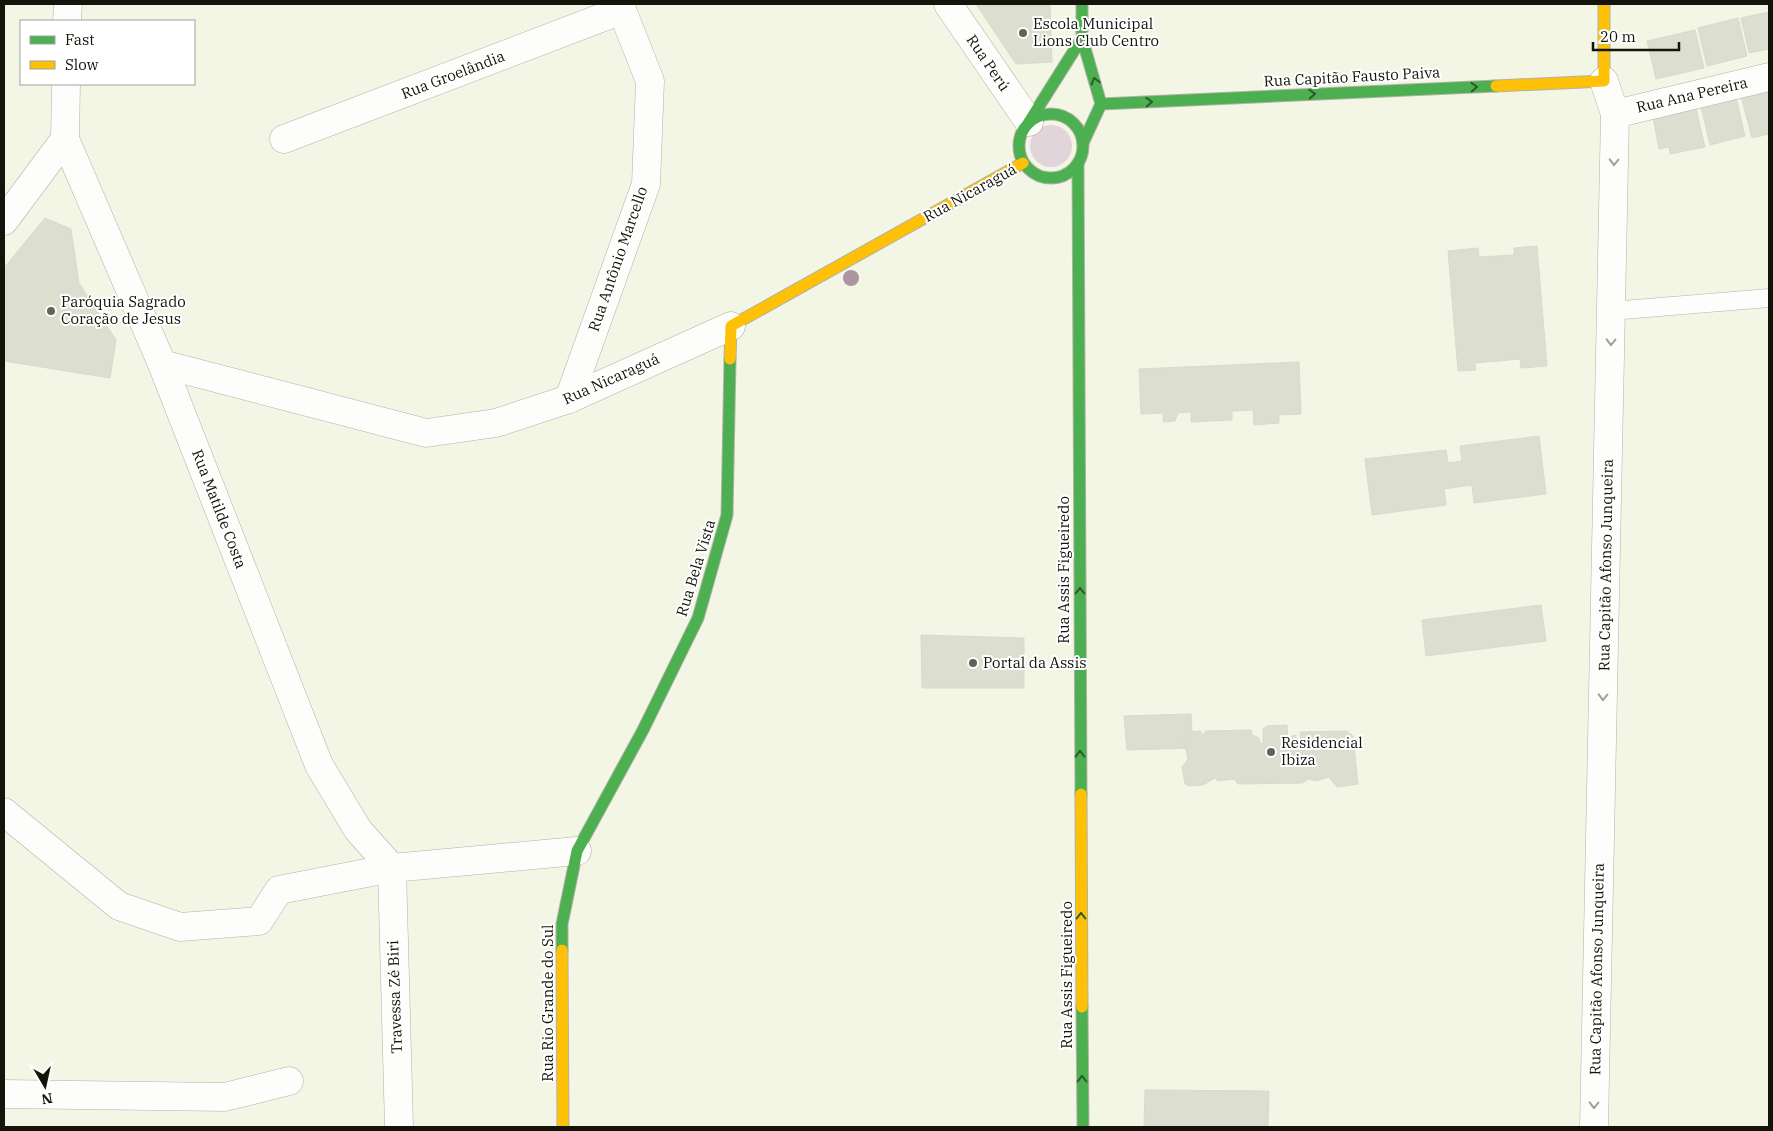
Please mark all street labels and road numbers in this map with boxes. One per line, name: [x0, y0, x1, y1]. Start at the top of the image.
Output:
street label: Rua Perú: [963, 31, 1014, 95]
street label: Rua Groelândia: [398, 46, 507, 103]
street label: Rua Capitão Fausto Paiva: [1263, 62, 1441, 91]
street label: Rua Ana Pereira: [1634, 72, 1750, 117]
street label: Rua Nicaraguá: [920, 159, 1020, 226]
street label: Rua Antônio Marcello: [584, 184, 651, 334]
street label: Rua Nicaraguá: [560, 349, 662, 408]
street label: Rua Matilde Costa: [188, 447, 251, 571]
street label: Rua Capitão Afonso Junqueira: [1594, 459, 1617, 671]
street label: Rua Assis Figueiredo: [1054, 496, 1073, 644]
street label: Rua Bela Vista: [672, 517, 719, 619]
street label: Rua Capitão Afonso Junqueira: [1585, 863, 1608, 1075]
street label: Rua Assis Figueiredo: [1057, 901, 1076, 1049]
street label: Rua Rio Grande do Sul: [538, 924, 557, 1082]
street label: Travessa Zé Biri: [383, 940, 406, 1054]

